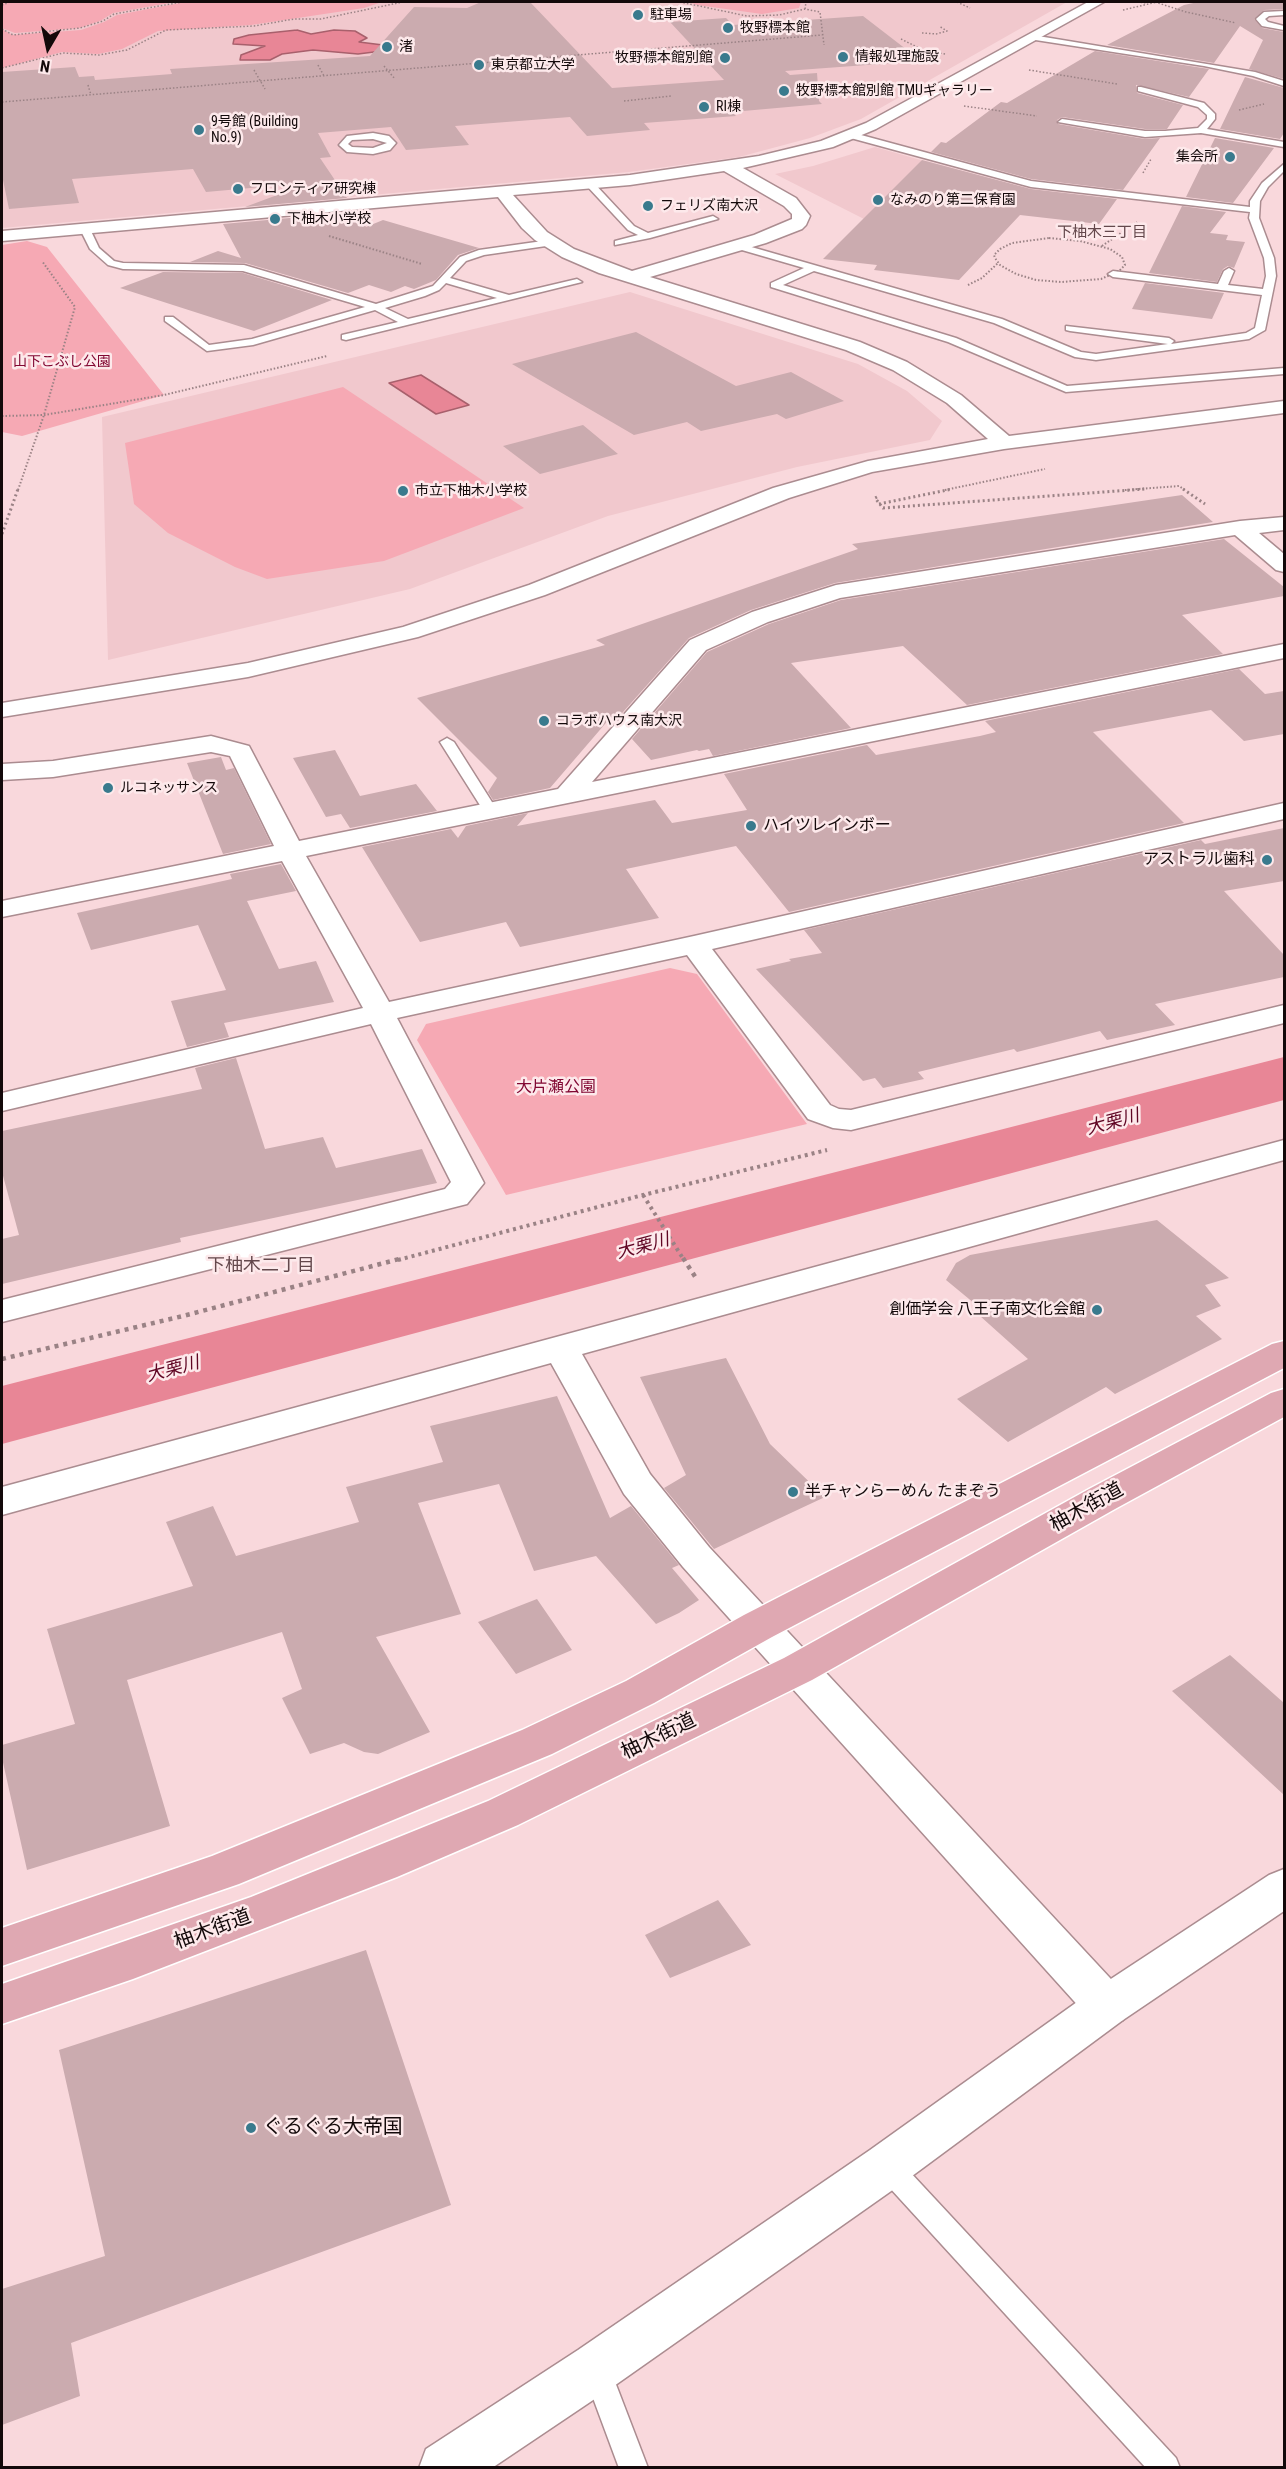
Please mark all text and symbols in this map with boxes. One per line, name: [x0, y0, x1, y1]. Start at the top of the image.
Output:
place label: 駐車場: [650, 7, 692, 23]
marker: 駐車場: [631, 8, 645, 22]
north arrow: [18, 18, 78, 78]
place label: 牧野標本館: [740, 20, 810, 36]
marker: 牧野標本館: [721, 21, 735, 35]
place label: 渚: [399, 39, 413, 55]
marker: 渚: [380, 40, 394, 54]
place label: 情報処理施設: [855, 49, 939, 65]
place label: 牧野標本館別館: [615, 50, 713, 66]
marker: 情報処理施設: [836, 50, 850, 64]
marker: 牧野標本館別館: [718, 51, 732, 65]
text: N: [39, 56, 51, 76]
place label: 東京都立大学: [491, 57, 575, 73]
marker: 東京都立大学: [472, 58, 486, 72]
place label: 牧野標本館別館 TMUギャラリー: [796, 83, 993, 99]
marker: 牧野標本館別館 TMUギャラリー: [777, 84, 791, 98]
place label: RI棟: [716, 99, 741, 115]
marker: RI棟: [697, 100, 711, 114]
place label: 9号館 (Building No.9): [211, 114, 298, 146]
marker: 9号館 (Building No.9): [192, 123, 206, 137]
place label: 集会所: [1176, 149, 1218, 165]
marker: 集会所: [1223, 150, 1237, 164]
place label: フロンティア研究棟: [250, 181, 376, 197]
marker: フロンティア研究棟: [231, 182, 245, 196]
place label: なみのり第二保育園: [890, 192, 1016, 208]
marker: なみのり第二保育園: [871, 193, 885, 207]
place label: フェリズ南大沢: [660, 198, 758, 214]
marker: フェリズ南大沢: [641, 199, 655, 213]
place label: 下柚木小学校: [287, 211, 371, 227]
marker: 下柚木小学校: [268, 212, 282, 226]
district label: 下柚木三丁目: [1057, 224, 1147, 242]
park label: 山下こぶし公園: [13, 354, 111, 370]
place label: 市立下柚木小学校: [415, 483, 527, 499]
marker: 市立下柚木小学校: [396, 484, 410, 498]
place label: コラボハウス南大沢: [556, 713, 682, 729]
marker: コラボハウス南大沢: [537, 714, 551, 728]
place label: ルコネッサンス: [120, 780, 218, 796]
marker: ルコネッサンス: [101, 781, 115, 795]
place label: ハイツレインボー: [763, 816, 891, 836]
marker: ハイツレインボー: [744, 819, 758, 833]
place label: アストラル歯科: [1143, 850, 1255, 870]
marker: アストラル歯科: [1260, 853, 1274, 867]
park label: 大片瀬公園: [516, 1078, 596, 1098]
water label: 大栗川: [1084, 1106, 1142, 1140]
water label: 大栗川: [614, 1230, 672, 1264]
district label: 下柚木二丁目: [207, 1255, 315, 1277]
place label: 創価学会 八王子南文化会館: [889, 1300, 1085, 1320]
marker: 創価学会 八王子南文化会館: [1090, 1303, 1104, 1317]
water label: 大栗川: [144, 1353, 202, 1387]
street label: 柚木街道: [1046, 1478, 1128, 1538]
place label: 半チャンらーめん たまぞう: [805, 1482, 1001, 1502]
marker: 半チャンらーめん たまぞう: [786, 1485, 800, 1499]
street label: 柚木街道: [618, 1709, 700, 1765]
street label: 柚木街道: [171, 1905, 255, 1955]
place label: ぐるぐる大帝国: [263, 2116, 403, 2140]
marker: ぐるぐる大帝国: [244, 2121, 258, 2135]

